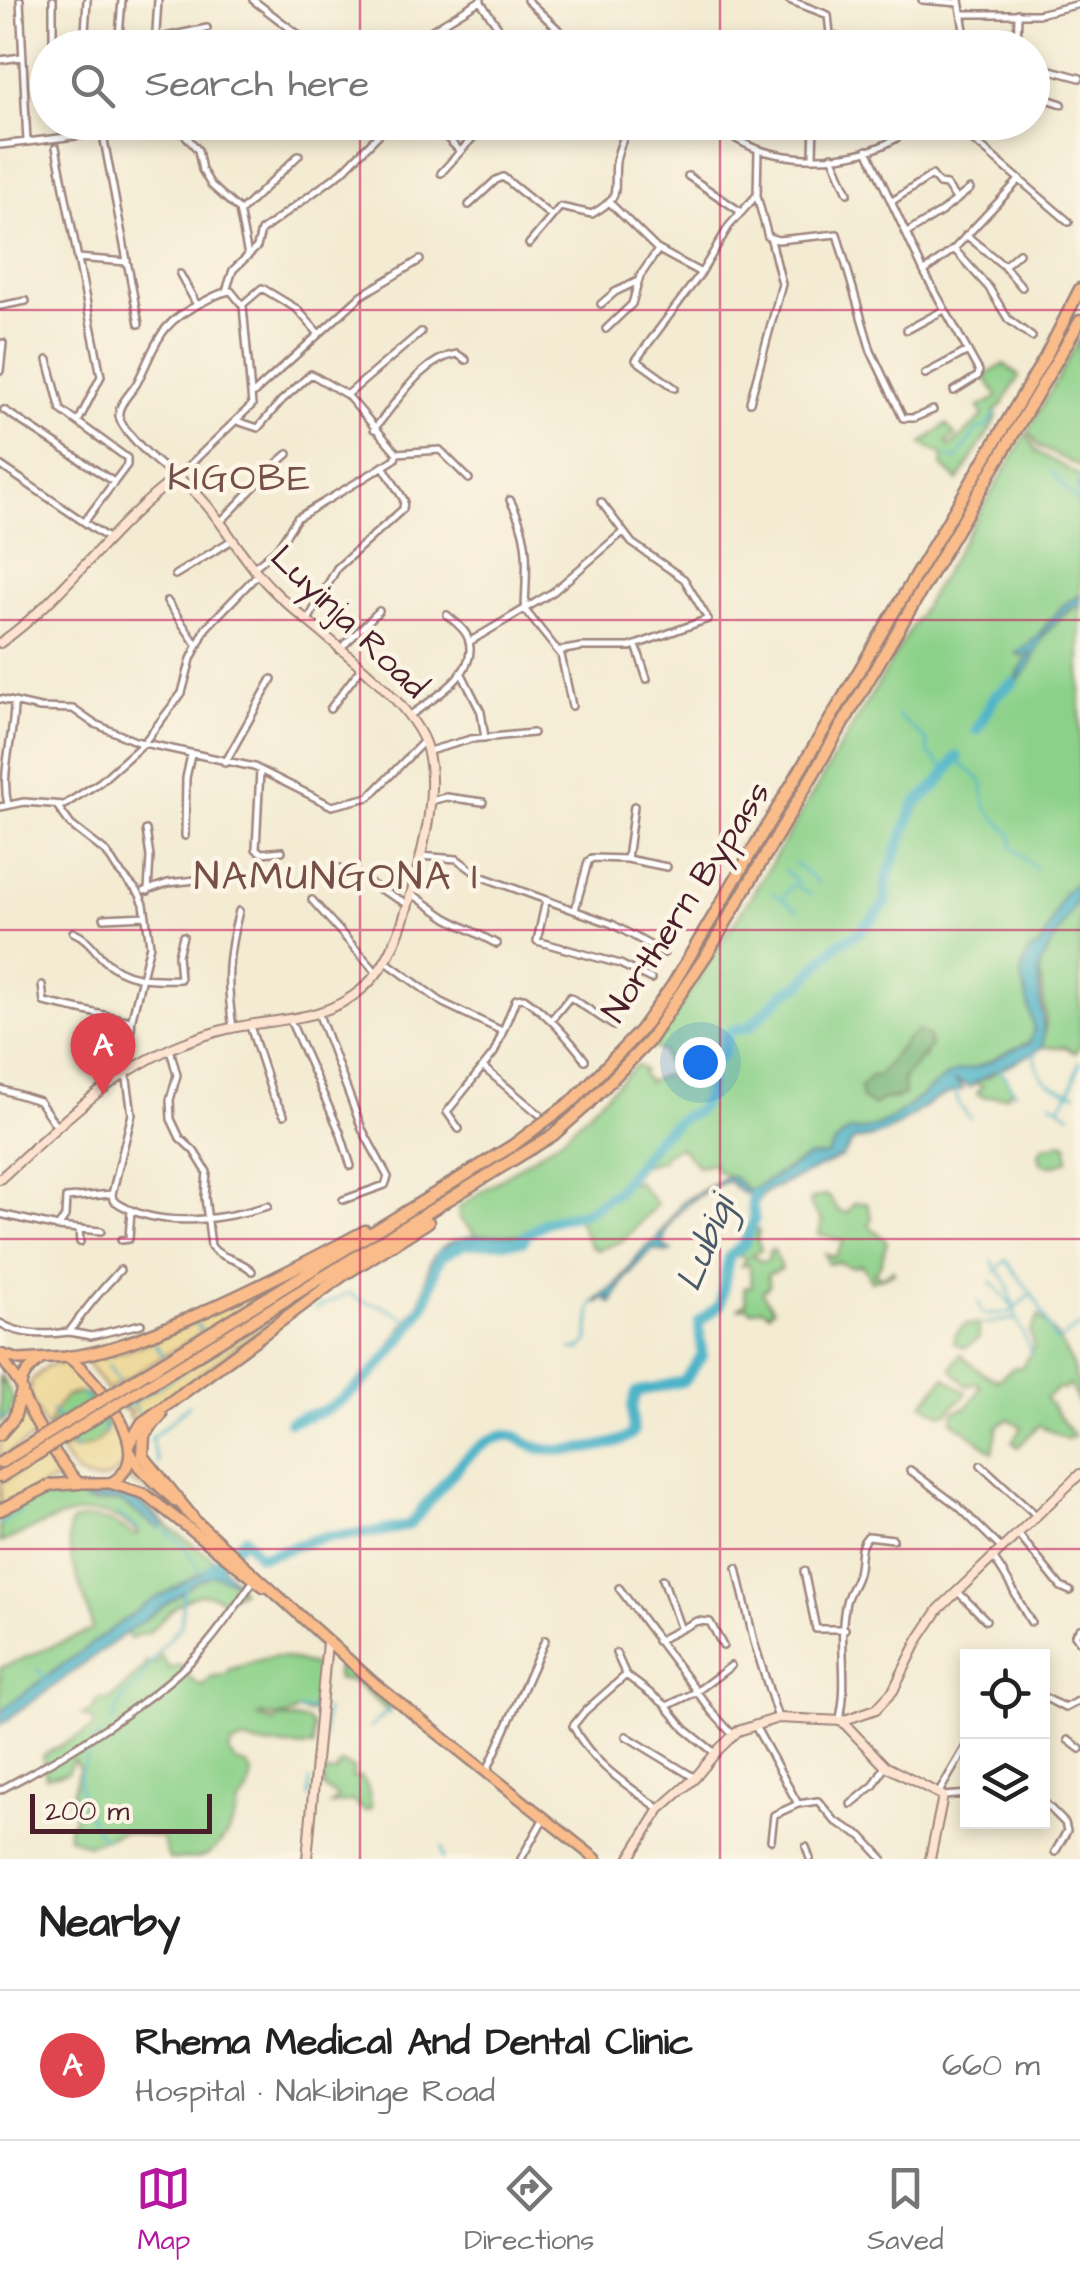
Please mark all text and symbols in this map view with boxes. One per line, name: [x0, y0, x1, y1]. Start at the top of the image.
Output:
search box: [30, 30, 1050, 140]
icon: search: [65, 58, 120, 113]
text: Search here: [145, 59, 369, 111]
district label: KIGOBE: [167, 453, 313, 505]
street label: Luyinja Road: [258, 534, 439, 711]
street label: Northern Bypass: [590, 772, 784, 1033]
district label: NAMUNGONA I: [194, 850, 480, 905]
pin: A: [70, 1012, 136, 1095]
your location: [675, 1037, 726, 1088]
water label: Lubigi: [663, 1185, 751, 1299]
map controls: [960, 1649, 1050, 1829]
button: locate: [960, 1649, 1050, 1739]
button: layers: [960, 1739, 1050, 1829]
scale bar: [30, 1789, 212, 1834]
text: 200 m: [45, 1792, 129, 1831]
text: Nearby: [40, 1895, 180, 1953]
text: Rhema Medical And Dental Clinic: [135, 2017, 693, 2069]
text: A: [62, 2043, 83, 2088]
text: 660 m: [942, 2043, 1040, 2088]
text: Hospital · Nakibinge Road: [135, 2069, 495, 2114]
tab: Map: [136, 2161, 191, 2260]
tab: Directions: [464, 2161, 594, 2260]
tab: Saved: [867, 2161, 944, 2260]

